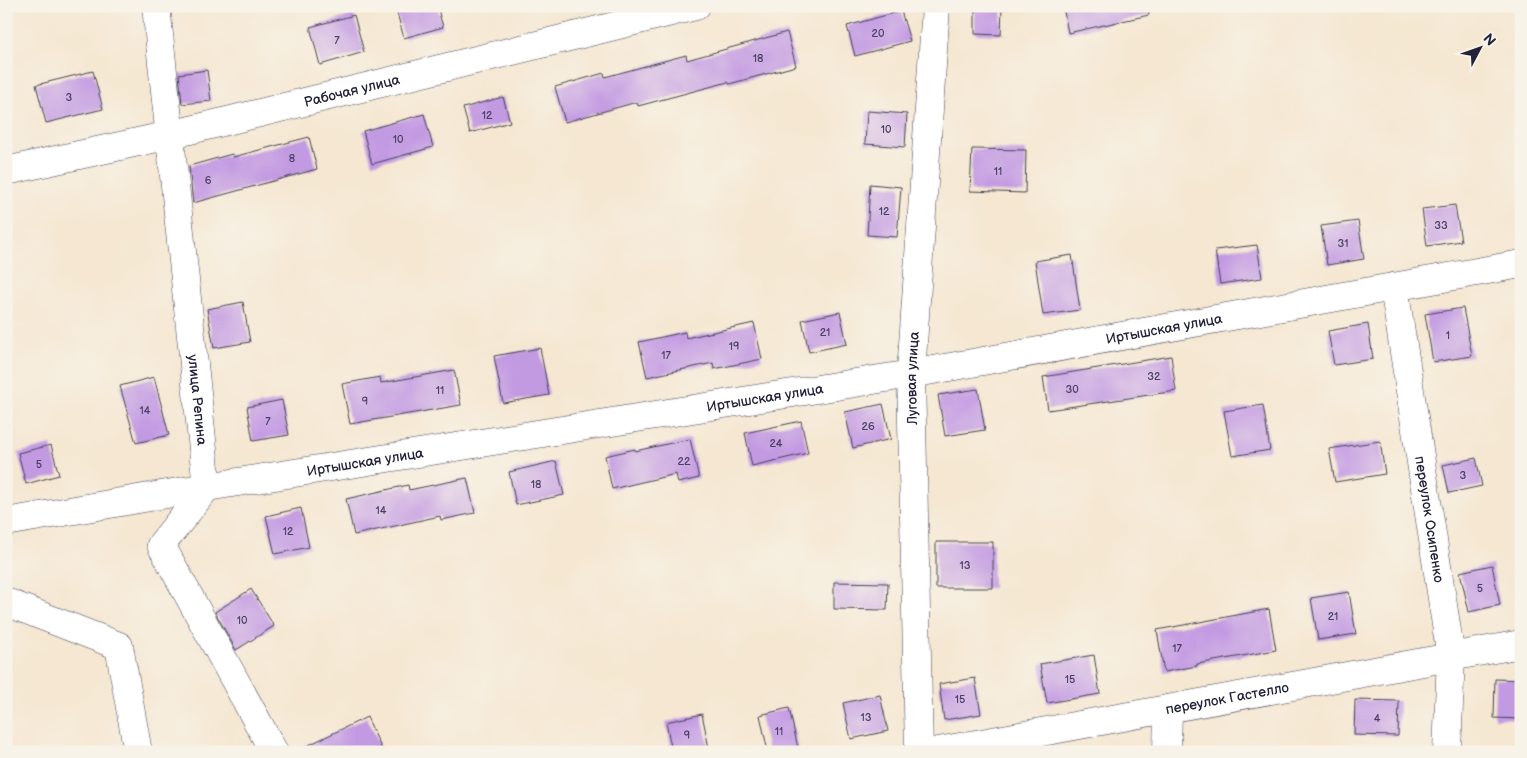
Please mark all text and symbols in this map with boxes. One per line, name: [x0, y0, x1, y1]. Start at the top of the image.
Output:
north arrow: [1454, 22, 1504, 72]
house number: 20: [872, 27, 885, 40]
text: N: [1480, 30, 1499, 49]
house number: 7: [334, 34, 340, 47]
house number: 18: [753, 52, 763, 65]
street label: Рабочая улица: [302, 70, 402, 110]
house number: 3: [66, 91, 73, 104]
house number: 12: [482, 109, 493, 122]
house number: 10: [881, 123, 892, 136]
house number: 10: [393, 133, 404, 146]
house number: 8: [289, 152, 295, 165]
house number: 11: [994, 165, 1002, 178]
house number: 6: [205, 174, 212, 187]
house number: 12: [879, 205, 890, 218]
house number: 33: [1434, 219, 1448, 232]
house number: 31: [1337, 237, 1349, 250]
street label: Иртышская улица: [1104, 309, 1224, 347]
house number: 21: [820, 326, 830, 339]
house number: 1: [1446, 329, 1450, 342]
street label: Луговая улица: [902, 330, 922, 426]
house number: 19: [729, 340, 739, 353]
house number: 17: [661, 349, 671, 362]
street label: улица Репина: [184, 353, 211, 447]
house number: 32: [1147, 370, 1161, 383]
street label: Иртышская улица: [705, 380, 825, 415]
house number: 30: [1065, 383, 1079, 396]
house number: 11: [436, 384, 444, 397]
house number: 9: [362, 395, 368, 408]
house number: 14: [140, 404, 151, 417]
house number: 7: [265, 415, 271, 428]
house number: 26: [861, 420, 875, 433]
house number: 24: [769, 437, 783, 450]
street label: Иртышская улица: [305, 444, 425, 479]
house number: 22: [678, 455, 691, 468]
street label: переулок Осипенко: [1412, 455, 1448, 584]
house number: 5: [36, 458, 42, 471]
house number: 3: [1460, 469, 1467, 482]
house number: 18: [531, 478, 541, 491]
house number: 14: [376, 504, 387, 517]
house number: 12: [283, 525, 294, 538]
house number: 13: [959, 559, 971, 572]
house number: 5: [1477, 582, 1483, 595]
house number: 21: [1328, 610, 1338, 623]
house number: 10: [237, 614, 248, 627]
house number: 17: [1172, 642, 1182, 655]
house number: 15: [1065, 673, 1075, 686]
street label: переулок Гастелло: [1164, 678, 1290, 718]
house number: 15: [955, 693, 965, 706]
house number: 13: [860, 711, 872, 724]
house number: 4: [1374, 712, 1381, 725]
house number: 11: [775, 725, 783, 738]
house number: 9: [684, 729, 690, 742]

